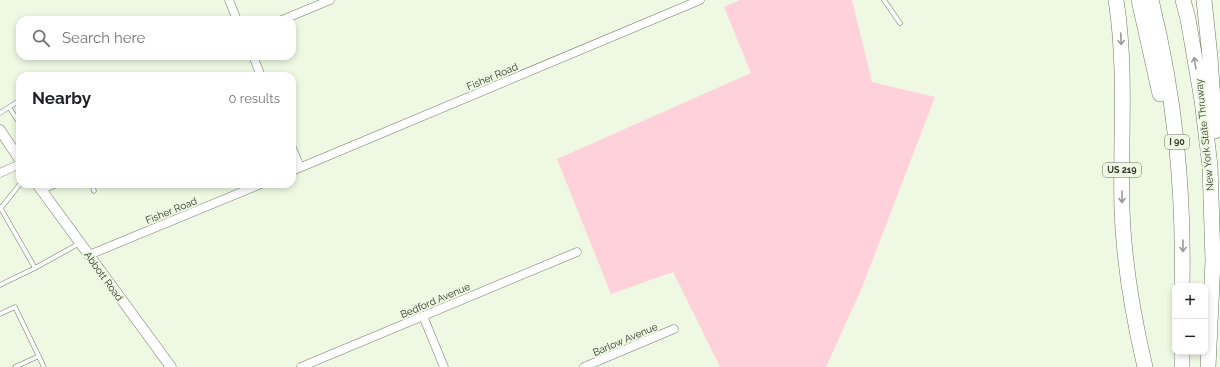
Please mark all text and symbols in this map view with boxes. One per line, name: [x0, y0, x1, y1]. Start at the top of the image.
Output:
search box: [16, 16, 296, 60]
icon: search: [30, 27, 52, 49]
text: Search here: [62, 29, 145, 47]
one-way arrow: [1118, 32, 1125, 45]
one-way arrow: [1191, 57, 1199, 70]
street label: Fisher Road: [465, 61, 519, 92]
street label: New York State Thruway: [1193, 78, 1216, 191]
text: Nearby: [32, 88, 91, 108]
text: 0 results: [229, 91, 280, 106]
road number: I 90: [1165, 135, 1189, 149]
road number: US 219: [1103, 163, 1141, 177]
one-way arrow: [1118, 190, 1126, 203]
street label: Fisher Road: [144, 195, 198, 226]
one-way arrow: [1179, 239, 1187, 252]
street label: Abbott Road: [82, 250, 125, 303]
street label: Bedford Avenue: [399, 281, 472, 320]
map controls: [1172, 283, 1208, 355]
button: +: [1172, 283, 1208, 319]
button: −: [1172, 319, 1208, 355]
street label: Barlow Avenue: [591, 321, 659, 358]

